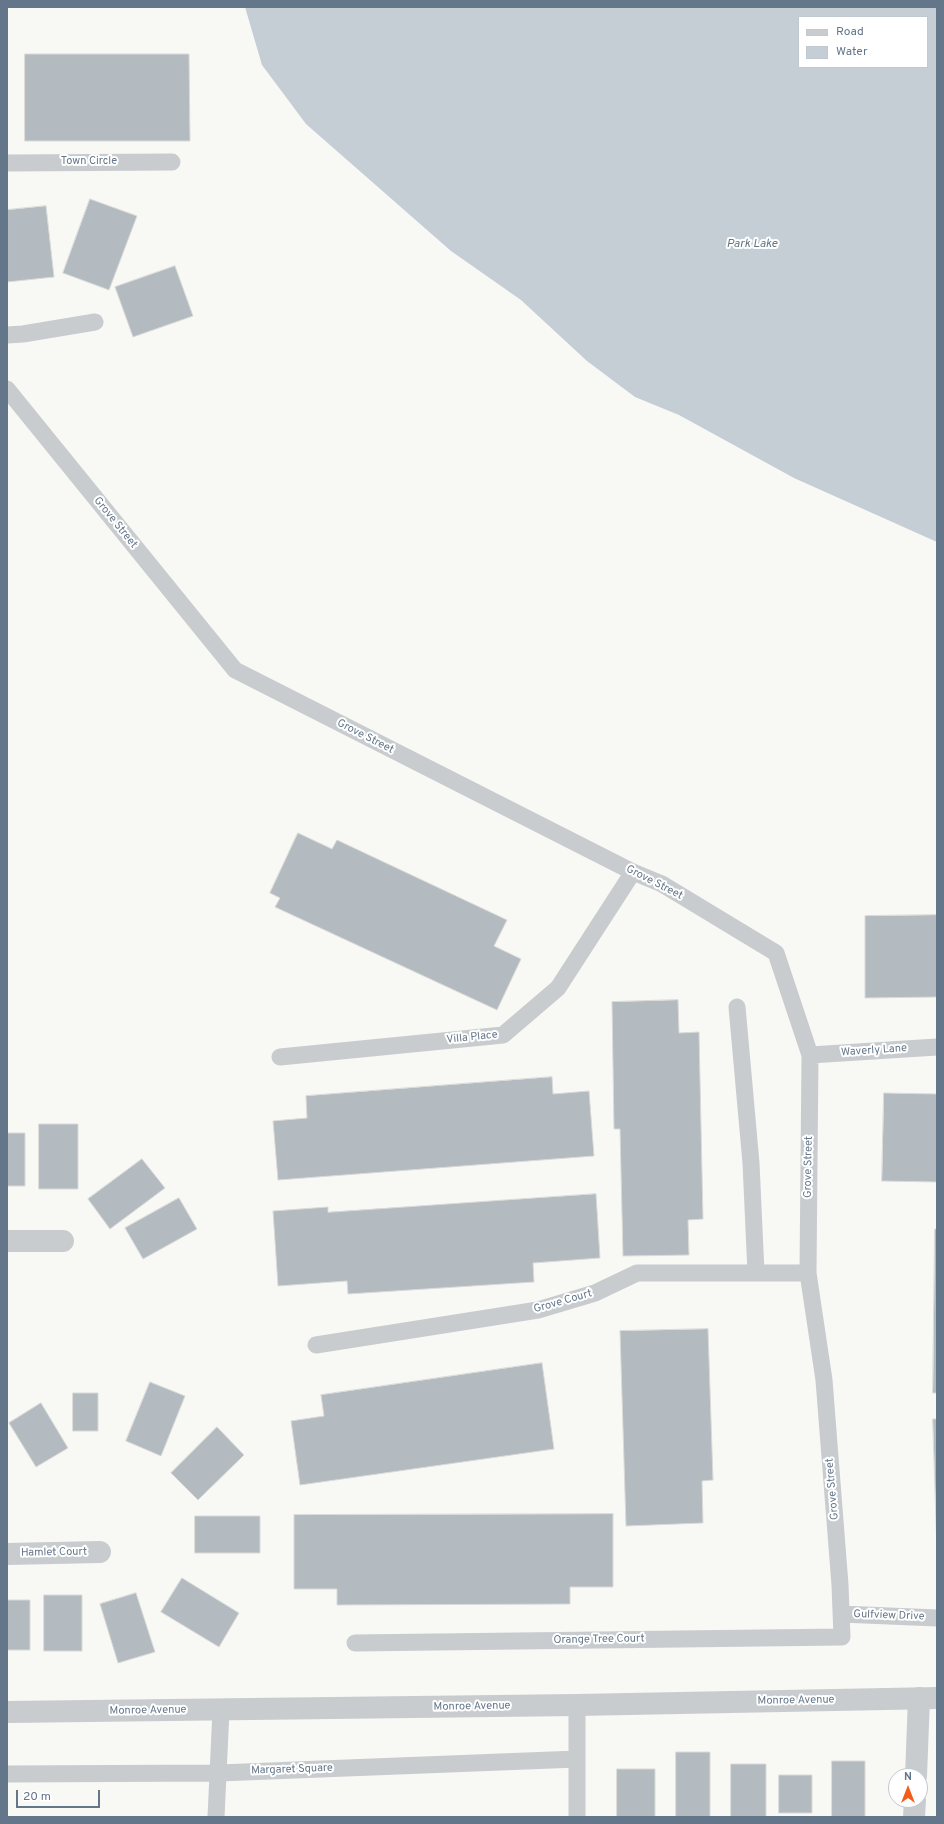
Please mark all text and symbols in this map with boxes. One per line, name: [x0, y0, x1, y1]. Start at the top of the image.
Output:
legend: [798, 16, 928, 68]
text: Road: [836, 24, 864, 40]
text: Water: [836, 44, 868, 60]
street label: Town Circle: [61, 155, 117, 169]
water label: Park Lake: [727, 238, 777, 252]
street label: Grove Street: [90, 495, 140, 551]
street label: Grove Street: [334, 717, 396, 757]
street label: Grove Street: [623, 863, 685, 903]
street label: Villa Place: [446, 1029, 498, 1047]
street label: Waverly Lane: [841, 1042, 907, 1060]
street label: Grove Street: [802, 1136, 816, 1198]
street label: Grove Court: [532, 1287, 594, 1317]
street label: Grove Street: [824, 1458, 842, 1520]
street label: Hamlet Court: [21, 1546, 87, 1560]
street label: Gulfview Drive: [853, 1608, 925, 1624]
street label: Orange Tree Court: [553, 1633, 645, 1647]
street label: Monroe Avenue: [757, 1694, 835, 1708]
street label: Monroe Avenue: [433, 1700, 511, 1714]
street label: Monroe Avenue: [109, 1704, 187, 1718]
street label: Margaret Square: [251, 1762, 333, 1778]
north arrow: [888, 1768, 928, 1808]
text: N: [904, 1770, 912, 1784]
scale bar: [18, 1782, 102, 1808]
text: 20 m: [23, 1789, 51, 1805]

